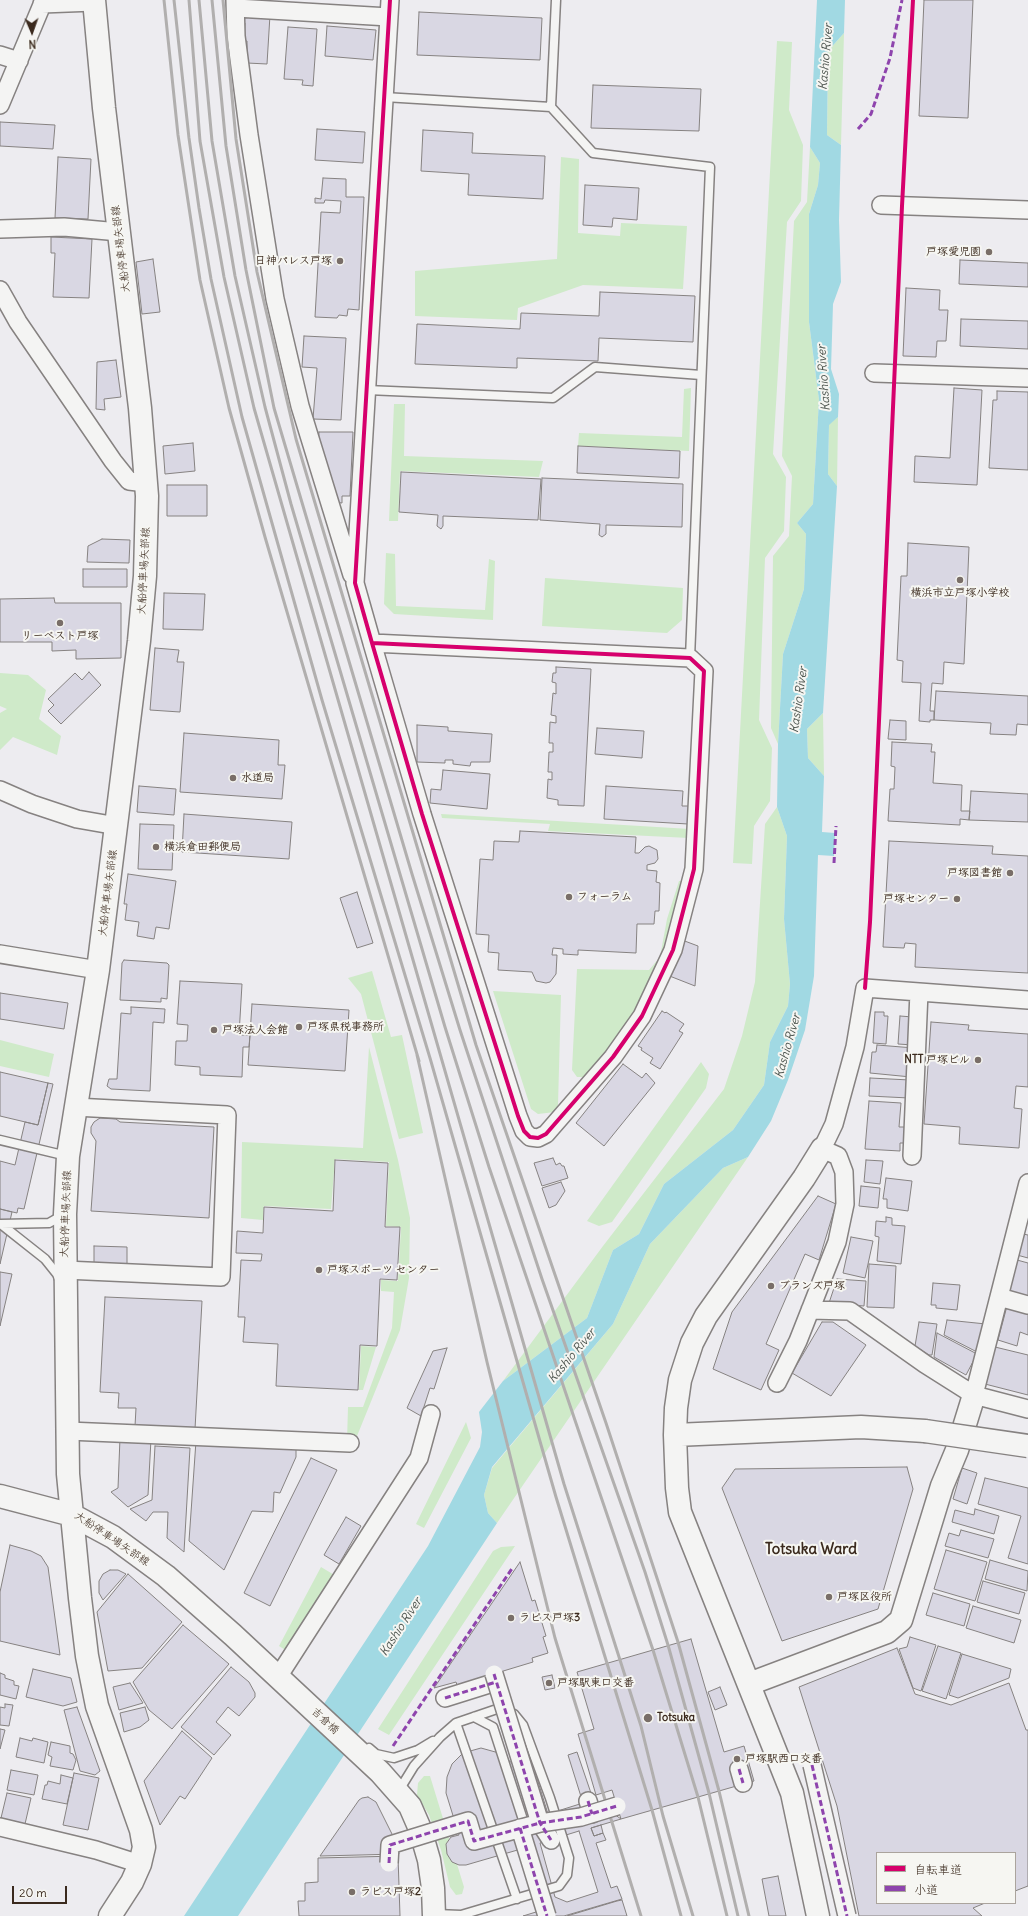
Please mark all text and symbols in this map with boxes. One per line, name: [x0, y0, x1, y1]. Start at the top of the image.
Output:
north arrow: [12, 12, 52, 52]
water label: Kashio River: [816, 23, 836, 91]
text: N: [28, 37, 36, 51]
street label: 大船停車場矢部線: [109, 205, 133, 293]
place label: 戸塚愛児園: [926, 245, 981, 259]
marker: 戸塚愛児園: [984, 247, 994, 257]
place label: 日神パレス戸塚: [255, 254, 332, 268]
marker: 日神パレス戸塚: [335, 256, 345, 266]
water label: Kashio River: [815, 344, 833, 412]
street label: 大船停車場矢部線: [135, 527, 153, 615]
marker: 横浜市立戸塚小学校: [955, 575, 965, 585]
place label: 横浜市立戸塚小学校: [911, 586, 1009, 600]
marker: リーベスト戸塚: [55, 618, 65, 628]
place label: リーベスト戸塚: [22, 629, 98, 643]
water label: Kashio River: [787, 666, 811, 734]
place label: 水道局: [241, 771, 274, 785]
marker: 水道局: [228, 773, 238, 783]
place label: 横浜倉田郵便局: [164, 840, 241, 854]
marker: 横浜倉田郵便局: [151, 842, 161, 852]
street label: 大船停車場矢部線: [96, 849, 120, 937]
place label: 戸塚図書館: [947, 866, 1002, 880]
marker: 戸塚図書館: [1005, 868, 1015, 878]
place label: フォーラム: [577, 890, 632, 904]
marker: フォーラム: [564, 892, 574, 902]
place label: 戸塚センター: [883, 892, 949, 906]
marker: 戸塚センター: [952, 894, 962, 904]
water label: Kashio River: [772, 1012, 804, 1080]
place label: 戸塚県税事務所: [307, 1020, 384, 1034]
marker: 戸塚県税事務所: [294, 1022, 304, 1032]
place label: 戸塚法人会館: [222, 1023, 288, 1037]
marker: 戸塚法人会館: [209, 1025, 219, 1035]
place label: NTT 戸塚ビル: [904, 1053, 970, 1067]
marker: NTT 戸塚ビル: [973, 1055, 983, 1065]
street label: 大船停車場矢部線: [58, 1170, 74, 1258]
place label: 戸塚スポーツ センター: [327, 1263, 440, 1277]
marker: 戸塚スポーツ センター: [314, 1265, 324, 1275]
place label: ブランズ戸塚: [779, 1279, 845, 1293]
marker: ブランズ戸塚: [766, 1281, 776, 1291]
water label: Kashio River: [545, 1326, 599, 1386]
street label: 大船停車場矢部線: [72, 1509, 152, 1569]
district label: Totsuka Ward: [765, 1541, 857, 1559]
place label: 戸塚区役所: [837, 1590, 892, 1604]
marker: 戸塚区役所: [824, 1592, 834, 1602]
water label: Kashio River: [377, 1595, 425, 1659]
place label: ラピス戸塚3: [519, 1611, 580, 1625]
marker: ラピス戸塚3: [506, 1613, 516, 1623]
place label: 戸塚駅東口交番: [557, 1676, 634, 1690]
marker: 戸塚駅東口交番: [544, 1678, 554, 1688]
street label: 吉倉橋: [308, 1705, 342, 1737]
place label: Totsuka: [657, 1711, 695, 1725]
marker: Totsuka: [642, 1712, 654, 1724]
place label: 戸塚駅西口交番: [745, 1752, 822, 1766]
marker: 戸塚駅西口交番: [732, 1754, 742, 1764]
legend: [876, 1852, 1016, 1904]
text: 自転車道: [914, 1862, 962, 1877]
scale bar: [14, 1878, 69, 1904]
text: 小道: [914, 1882, 938, 1897]
text: 20 m: [19, 1885, 47, 1900]
place label: ラピス戸塚2: [360, 1885, 421, 1899]
marker: ラピス戸塚2: [347, 1887, 357, 1897]

